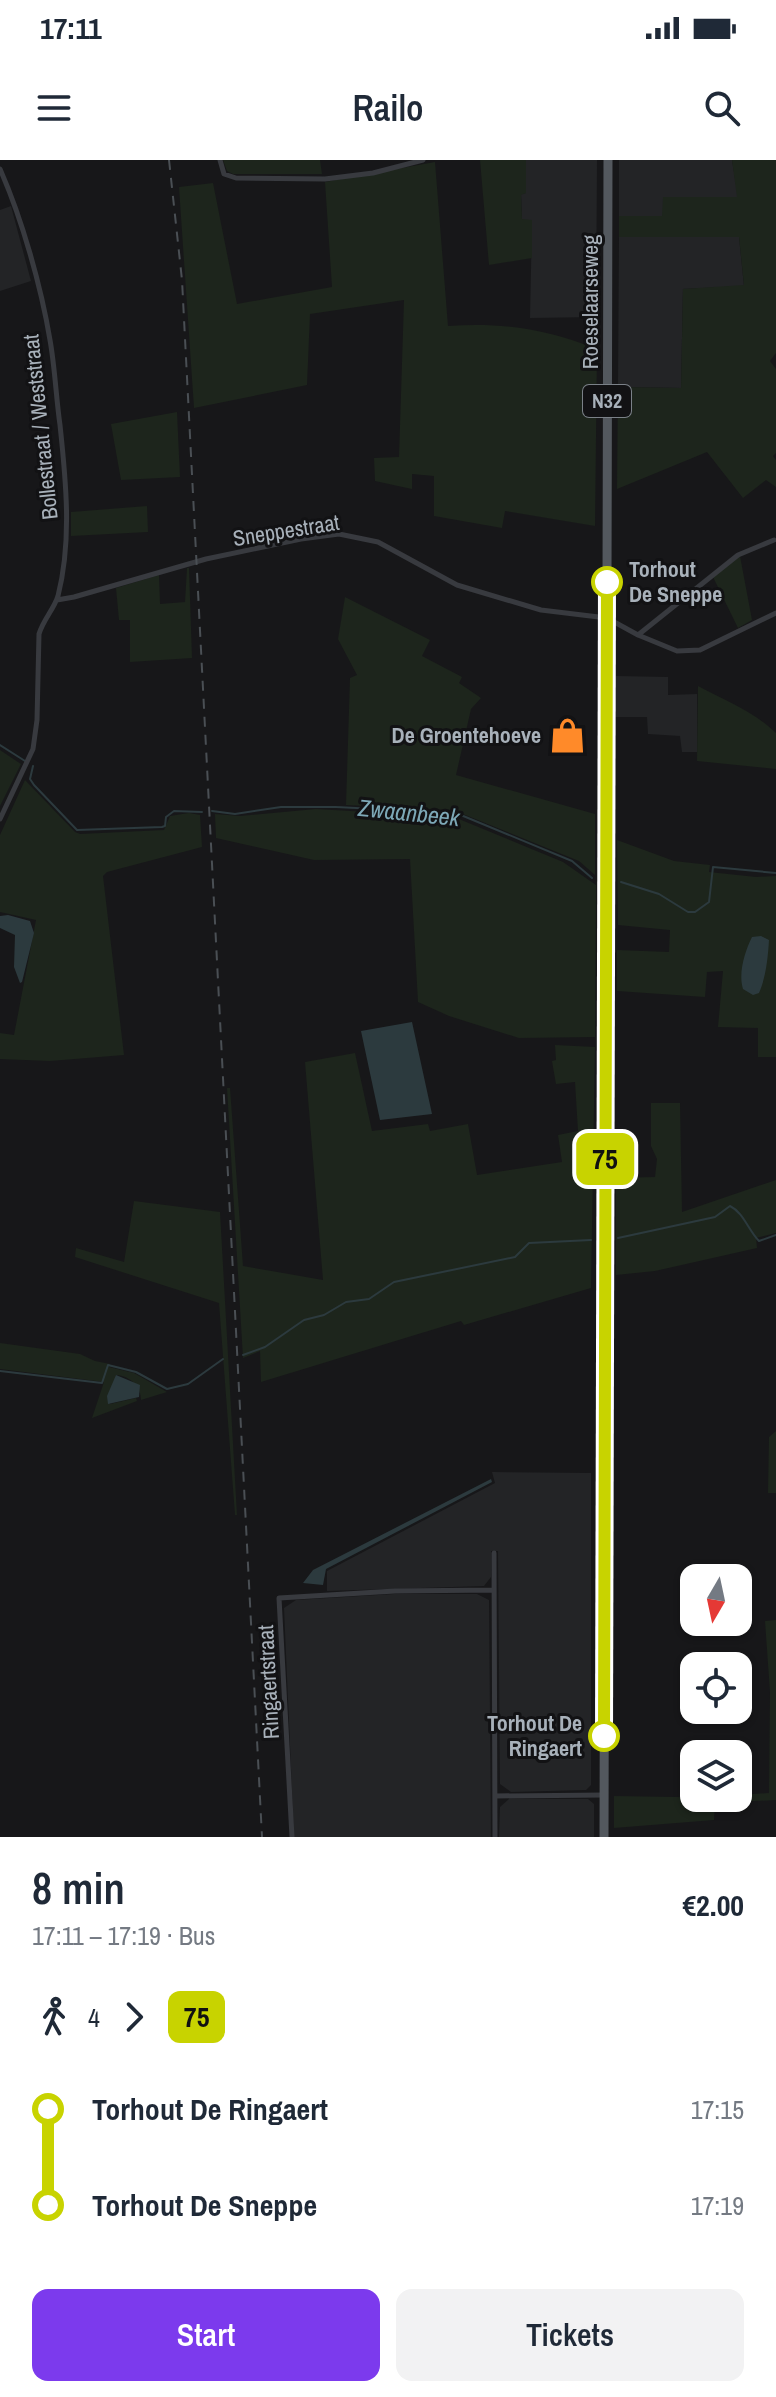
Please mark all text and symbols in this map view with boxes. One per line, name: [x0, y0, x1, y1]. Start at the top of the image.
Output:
text: 17:11: [40, 8, 102, 48]
text: Railo: [352, 84, 424, 132]
icon: menu: [32, 86, 76, 130]
icon: search: [700, 86, 744, 130]
street label: Roeselaarseweg: [575, 235, 605, 369]
street label: Bollestraat / Weststraat: [15, 333, 65, 521]
road number: N32: [583, 385, 631, 417]
street label: Sneppestraat: [231, 507, 341, 553]
place label: Torhout De Sneppe: [629, 554, 722, 609]
marker: Torhout De Sneppe: [592, 567, 622, 597]
shop icon: De Groentehoeve: [548, 716, 586, 754]
place label: De Groentehoeve: [392, 720, 541, 750]
water label: Zwaanbeek: [356, 791, 463, 833]
line badge: 75: [569, 1133, 641, 1185]
text: 75: [592, 1140, 618, 1178]
north arrow: [680, 1564, 752, 1636]
map controls: [680, 1564, 752, 1812]
street label: Ringaertstraat: [250, 1624, 286, 1740]
button: locate: [680, 1652, 752, 1724]
place label: Torhout De Ringaert: [487, 1708, 582, 1763]
marker: Torhout De Ringaert: [589, 1721, 619, 1751]
button: layers: [680, 1740, 752, 1812]
text: 8 min: [32, 1858, 125, 1918]
text: €2.00: [682, 1885, 744, 1925]
text: 17:11 – 17:19 · Bus: [32, 1918, 215, 1953]
icon: walk: [32, 1995, 76, 2039]
icon: forward: [112, 1995, 156, 2039]
text: 75: [184, 1998, 209, 2036]
text: 4: [88, 2000, 100, 2035]
text: Torhout De Ringaert: [92, 2089, 328, 2129]
text: 17:15: [691, 2092, 744, 2127]
text: Torhout De Sneppe: [92, 2185, 317, 2225]
text: 17:19: [691, 2188, 744, 2223]
button: Start: [32, 2289, 380, 2381]
button: Tickets: [396, 2289, 744, 2381]

